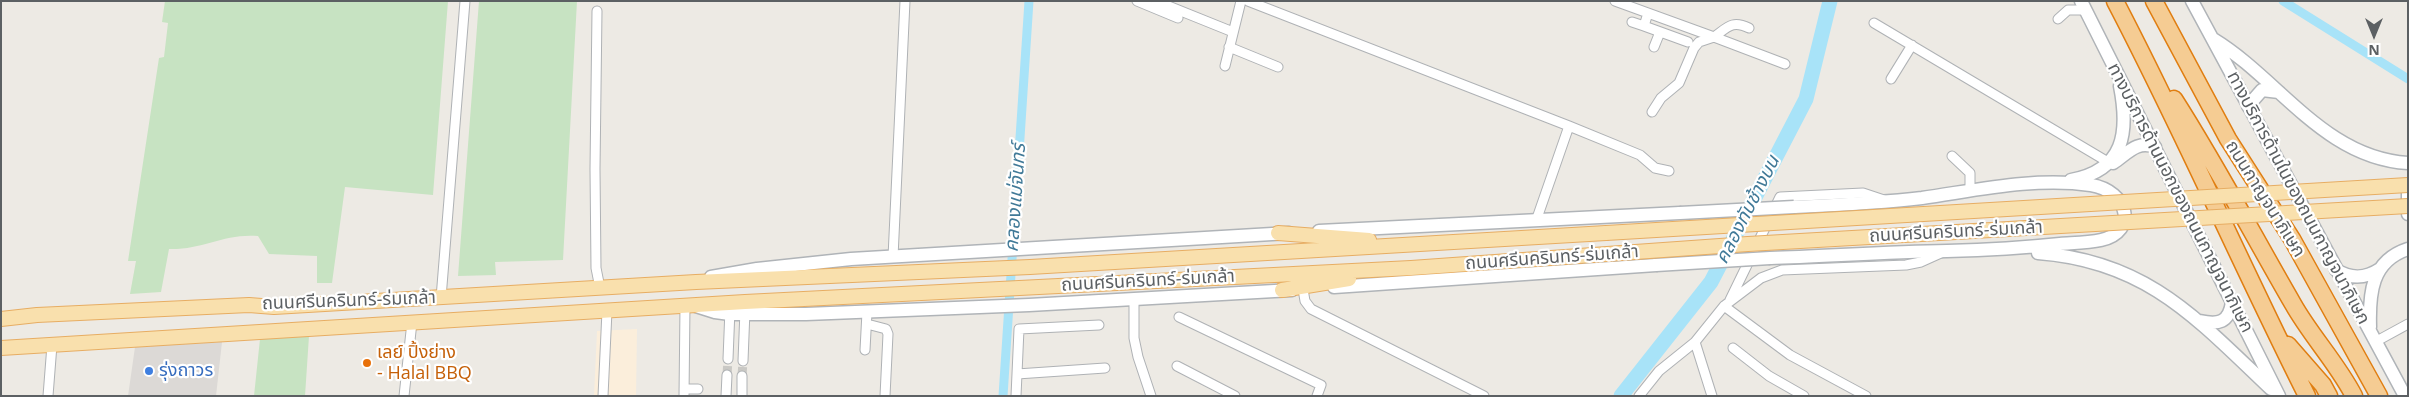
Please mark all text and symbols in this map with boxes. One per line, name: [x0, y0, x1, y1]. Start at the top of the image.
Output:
north arrow: [2349, 10, 2399, 60]
text: N: [2368, 41, 2380, 60]
street label: ทางบริการด้านนอกของถนนกาญจนาภิเษก: [2102, 60, 2258, 336]
street label: ทางบริการด้านในของถนนกาญจนาภิเษก: [2222, 68, 2374, 328]
street label: ถนนกาญจนาภิเษก: [2220, 137, 2310, 261]
water label: คลองแม่จันทร์: [1001, 143, 1031, 253]
water label: คลองทับช้างบน: [1711, 152, 1785, 268]
street label: ถนนศรีนครินทร์-ร่มเกล้า: [1869, 217, 2043, 247]
street label: ถนนศรีนครินทร์-ร่มเกล้า: [1464, 241, 1640, 275]
street label: ถนนศรีนครินทร์-ร่มเกล้า: [1061, 266, 1235, 296]
street label: ถนนศรีนครินทร์-ร่มเกล้า: [262, 287, 436, 315]
place label: เลย์ ปิ้งย่าง - Halal BBQ: [377, 342, 472, 384]
marker: เลย์ ปิ้งย่าง - Halal BBQ: [361, 357, 373, 369]
place label: รุ่งถาวร: [159, 360, 213, 382]
marker: รุ่งถาวร: [143, 365, 155, 377]

